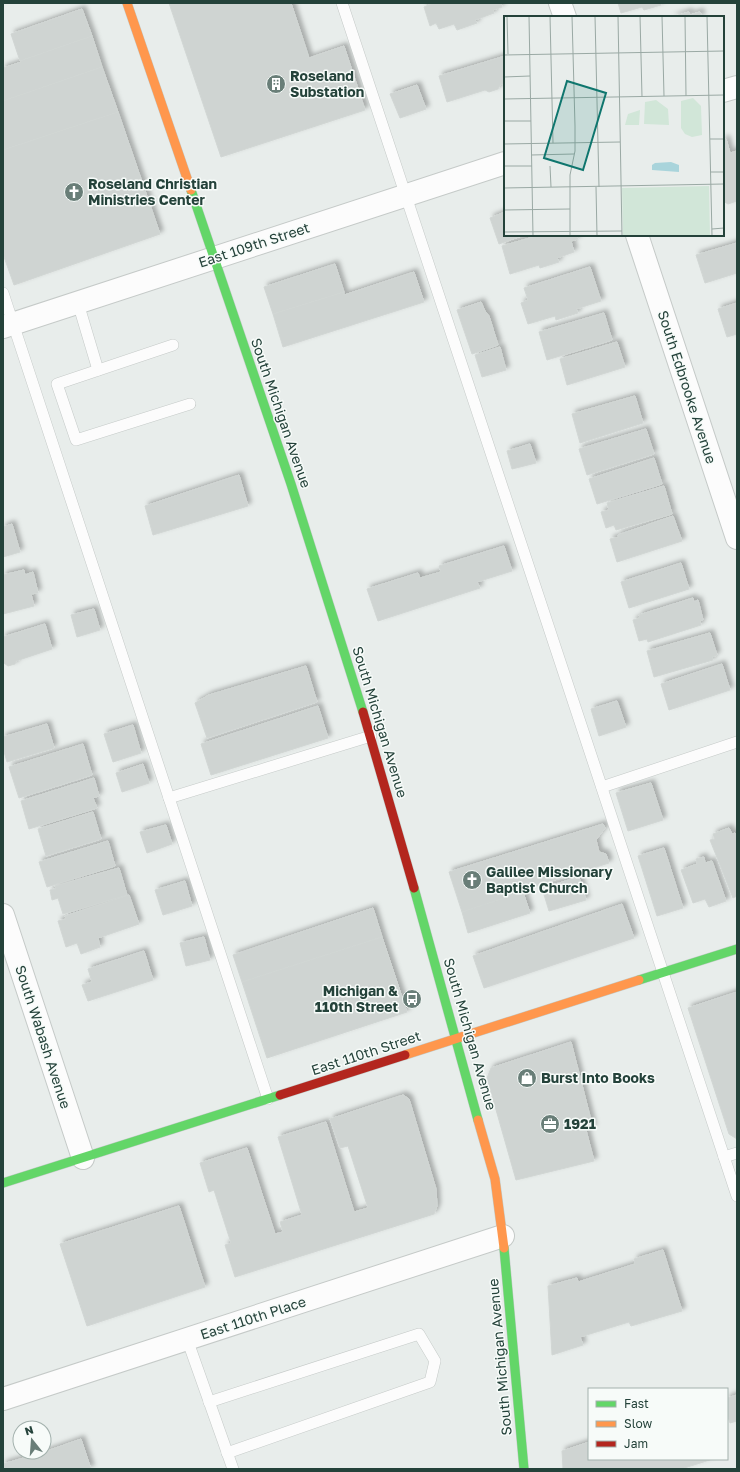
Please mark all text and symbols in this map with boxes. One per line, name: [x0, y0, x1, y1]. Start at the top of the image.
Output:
inset map: [504, 16, 724, 236]
place label: Roseland Substation: [290, 67, 364, 100]
building icon: Roseland Substation: [265, 73, 287, 95]
place label: Roseland Christian Ministries Center: [88, 175, 217, 208]
church icon: Roseland Christian Ministries Center: [63, 181, 85, 203]
street label: East 109th Street: [196, 219, 312, 271]
street label: South Edbrooke Avenue: [655, 308, 720, 466]
street label: South Michigan Avenue: [248, 336, 315, 490]
street label: South Michigan Avenue: [349, 644, 412, 800]
place label: Galilee Missionary Baptist Church: [486, 863, 613, 896]
church icon: Galilee Missionary Baptist Church: [461, 869, 483, 891]
street label: South Michigan Avenue: [441, 956, 500, 1112]
street label: South Wabash Avenue: [12, 963, 75, 1111]
place label: Michigan & 110th Street: [315, 982, 398, 1015]
bus stop icon: Michigan & 110th Street: [401, 988, 423, 1010]
street label: East 110th Street: [309, 1027, 423, 1078]
shop icon: Burst Into Books: [516, 1067, 538, 1089]
place label: Burst Into Books: [541, 1069, 655, 1086]
office icon: 1921: [539, 1113, 561, 1135]
place label: 1921: [564, 1115, 596, 1132]
street label: South Michigan Avenue: [484, 1278, 515, 1436]
street label: East 110th Place: [198, 1292, 308, 1343]
legend: [588, 1388, 728, 1460]
text: Fast: [624, 1396, 649, 1411]
text: Slow: [624, 1416, 652, 1431]
north arrow: [12, 1420, 52, 1460]
text: N: [23, 1423, 35, 1437]
text: Jam: [624, 1436, 648, 1451]

